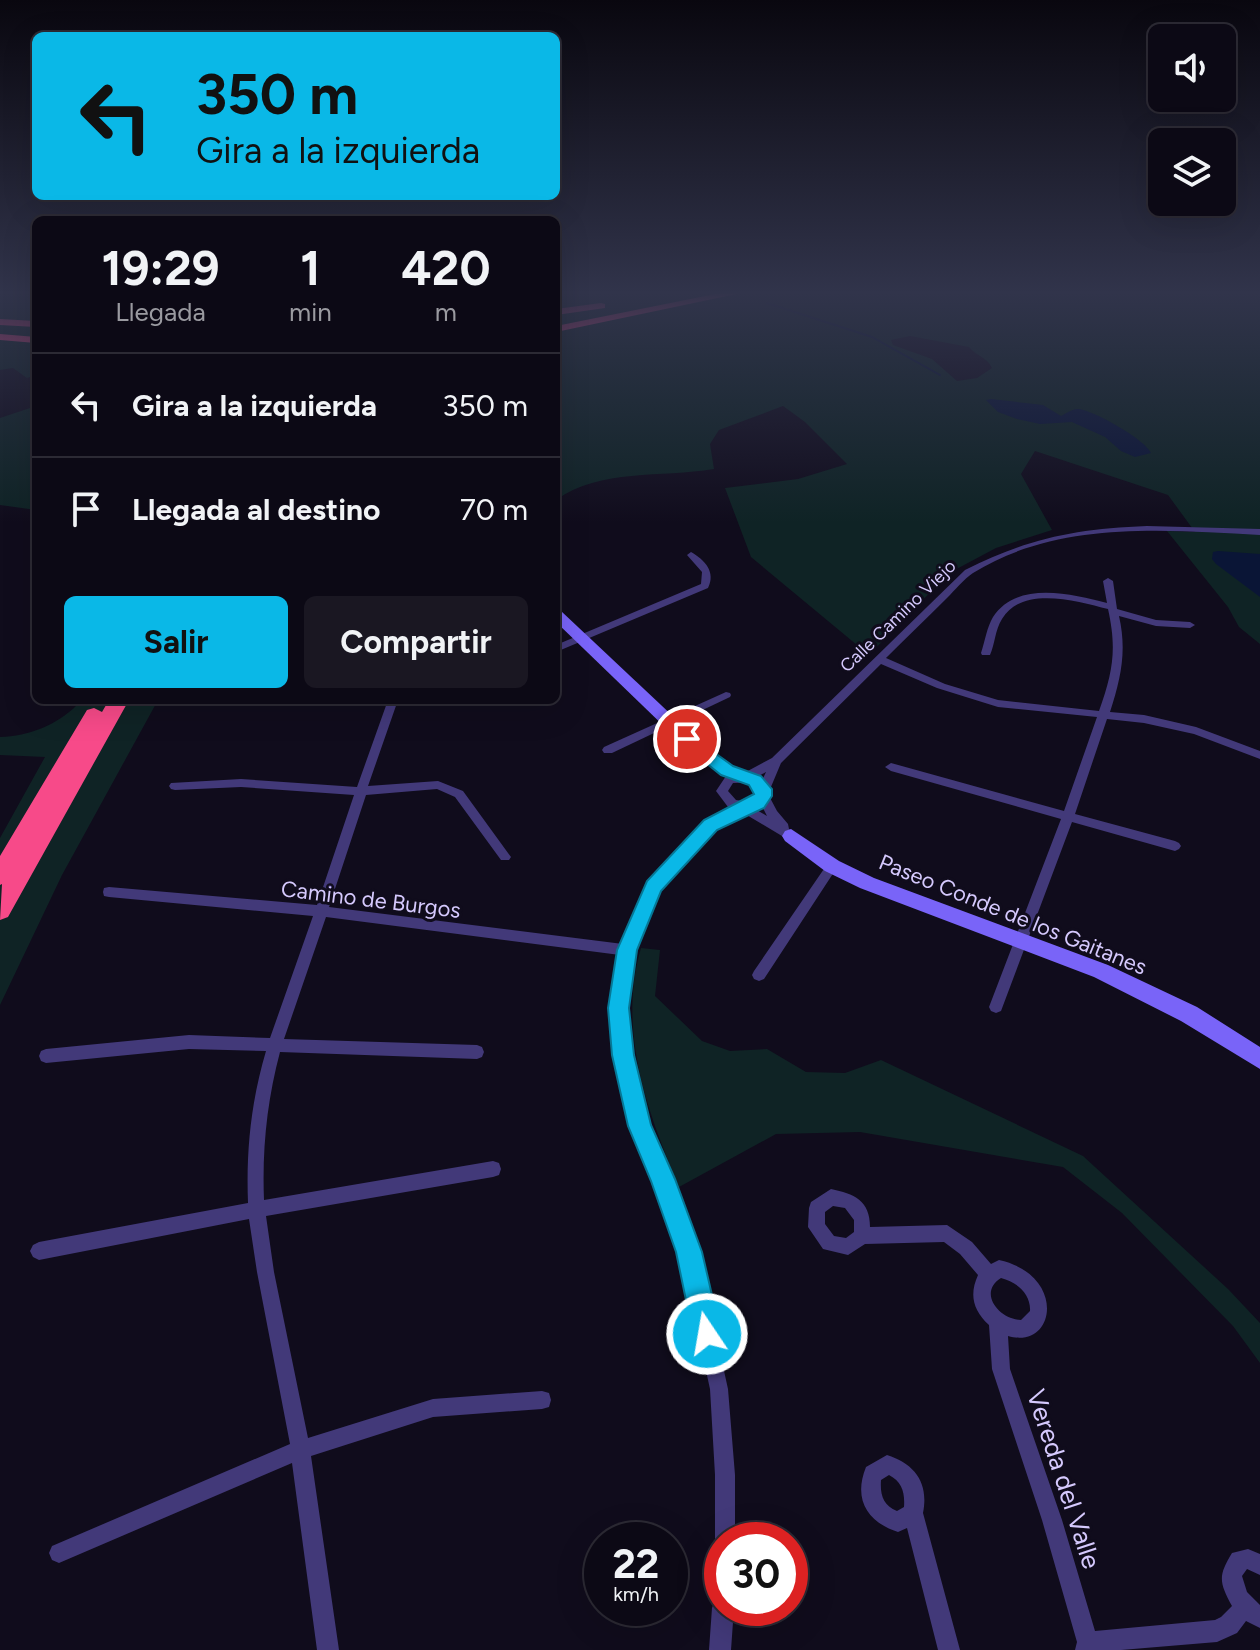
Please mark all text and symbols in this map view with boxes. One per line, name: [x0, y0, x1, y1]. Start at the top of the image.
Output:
map controls: [1148, 24, 1236, 216]
button: sound: [1148, 24, 1236, 112]
text: 350 m: [196, 61, 358, 128]
icon: left: [64, 64, 168, 168]
button: layers: [1148, 128, 1236, 216]
text: Gira a la izquierda: [196, 129, 480, 172]
text: 19:29: [101, 239, 220, 297]
text: 1: [300, 239, 321, 297]
text: 420: [401, 239, 491, 297]
text: Llegada: [115, 296, 206, 328]
text: min: [289, 296, 332, 328]
text: m: [435, 296, 457, 328]
icon: left: [64, 383, 108, 427]
text: Gira a la izquierda: [132, 387, 377, 424]
text: 350 m: [442, 387, 528, 424]
icon: arrive: [64, 487, 108, 531]
text: Llegada al destino: [132, 491, 380, 528]
text: 70 m: [460, 491, 528, 528]
street label: Calle Camino Viejo: [835, 555, 961, 677]
button: Salir: [64, 596, 288, 688]
button: Compartir: [304, 596, 528, 688]
pin: [653, 705, 721, 773]
icon: arrive: [665, 717, 709, 761]
street label: Paseo Conde de los Gaitanes: [875, 848, 1151, 981]
street label: Camino de Burgos: [280, 875, 462, 924]
position arrow: [665, 1292, 749, 1376]
street label: Vereda del Valle: [1020, 1385, 1108, 1573]
speed limit sign: 30: [704, 1522, 808, 1626]
text: 22: [613, 1540, 659, 1588]
text: km/h: [613, 1582, 659, 1606]

